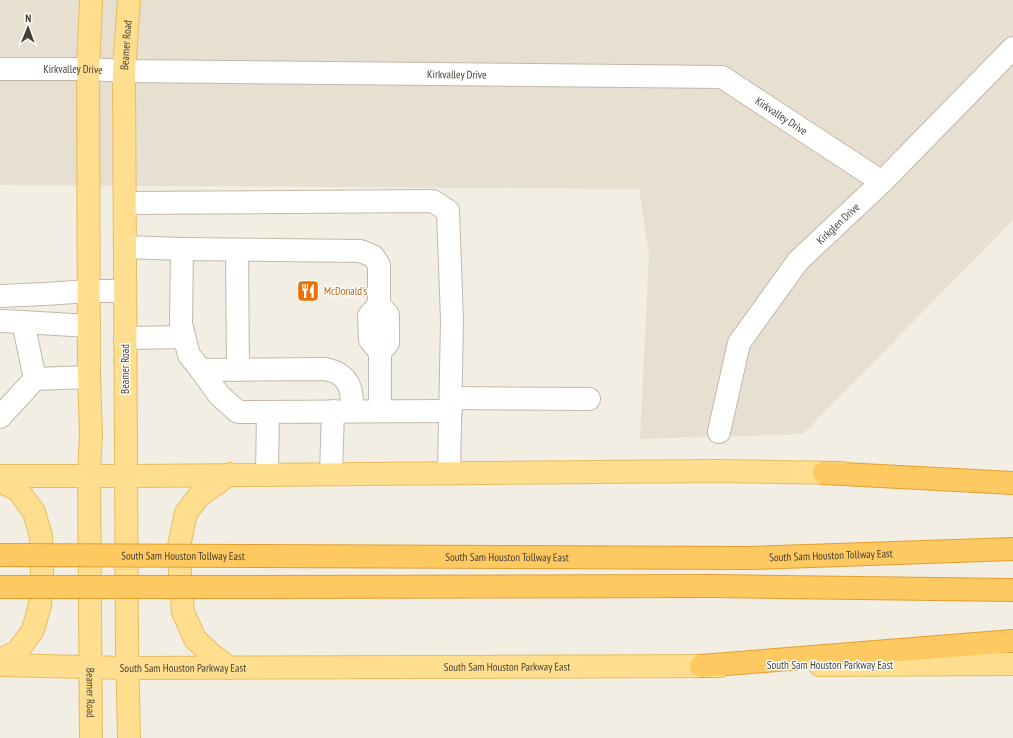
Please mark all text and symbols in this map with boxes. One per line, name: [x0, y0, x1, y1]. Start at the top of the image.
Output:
north arrow: [8, 8, 48, 48]
text: N: [25, 11, 31, 25]
street label: Beamer Road: [117, 19, 135, 71]
street label: Kirkvalley Drive: [43, 62, 104, 77]
street label: Kirkvalley Drive: [427, 67, 487, 82]
street label: Kirkvalley Drive: [753, 94, 810, 138]
street label: Kirkglen Drive: [813, 200, 863, 247]
restaurant icon: McDonald's: [295, 278, 321, 304]
place label: McDonald's: [324, 284, 367, 298]
street label: Beamer Road: [118, 344, 132, 394]
street label: South Sam Houston Tollway East: [769, 546, 893, 564]
street label: South Sam Houston Tollway East: [121, 548, 245, 563]
street label: South Sam Houston Tollway East: [445, 550, 569, 564]
street label: South Sam Houston Parkway East: [767, 658, 893, 672]
street label: South Sam Houston Parkway East: [444, 660, 570, 674]
street label: South Sam Houston Parkway East: [120, 661, 246, 675]
street label: Beamer Road: [83, 668, 98, 718]

